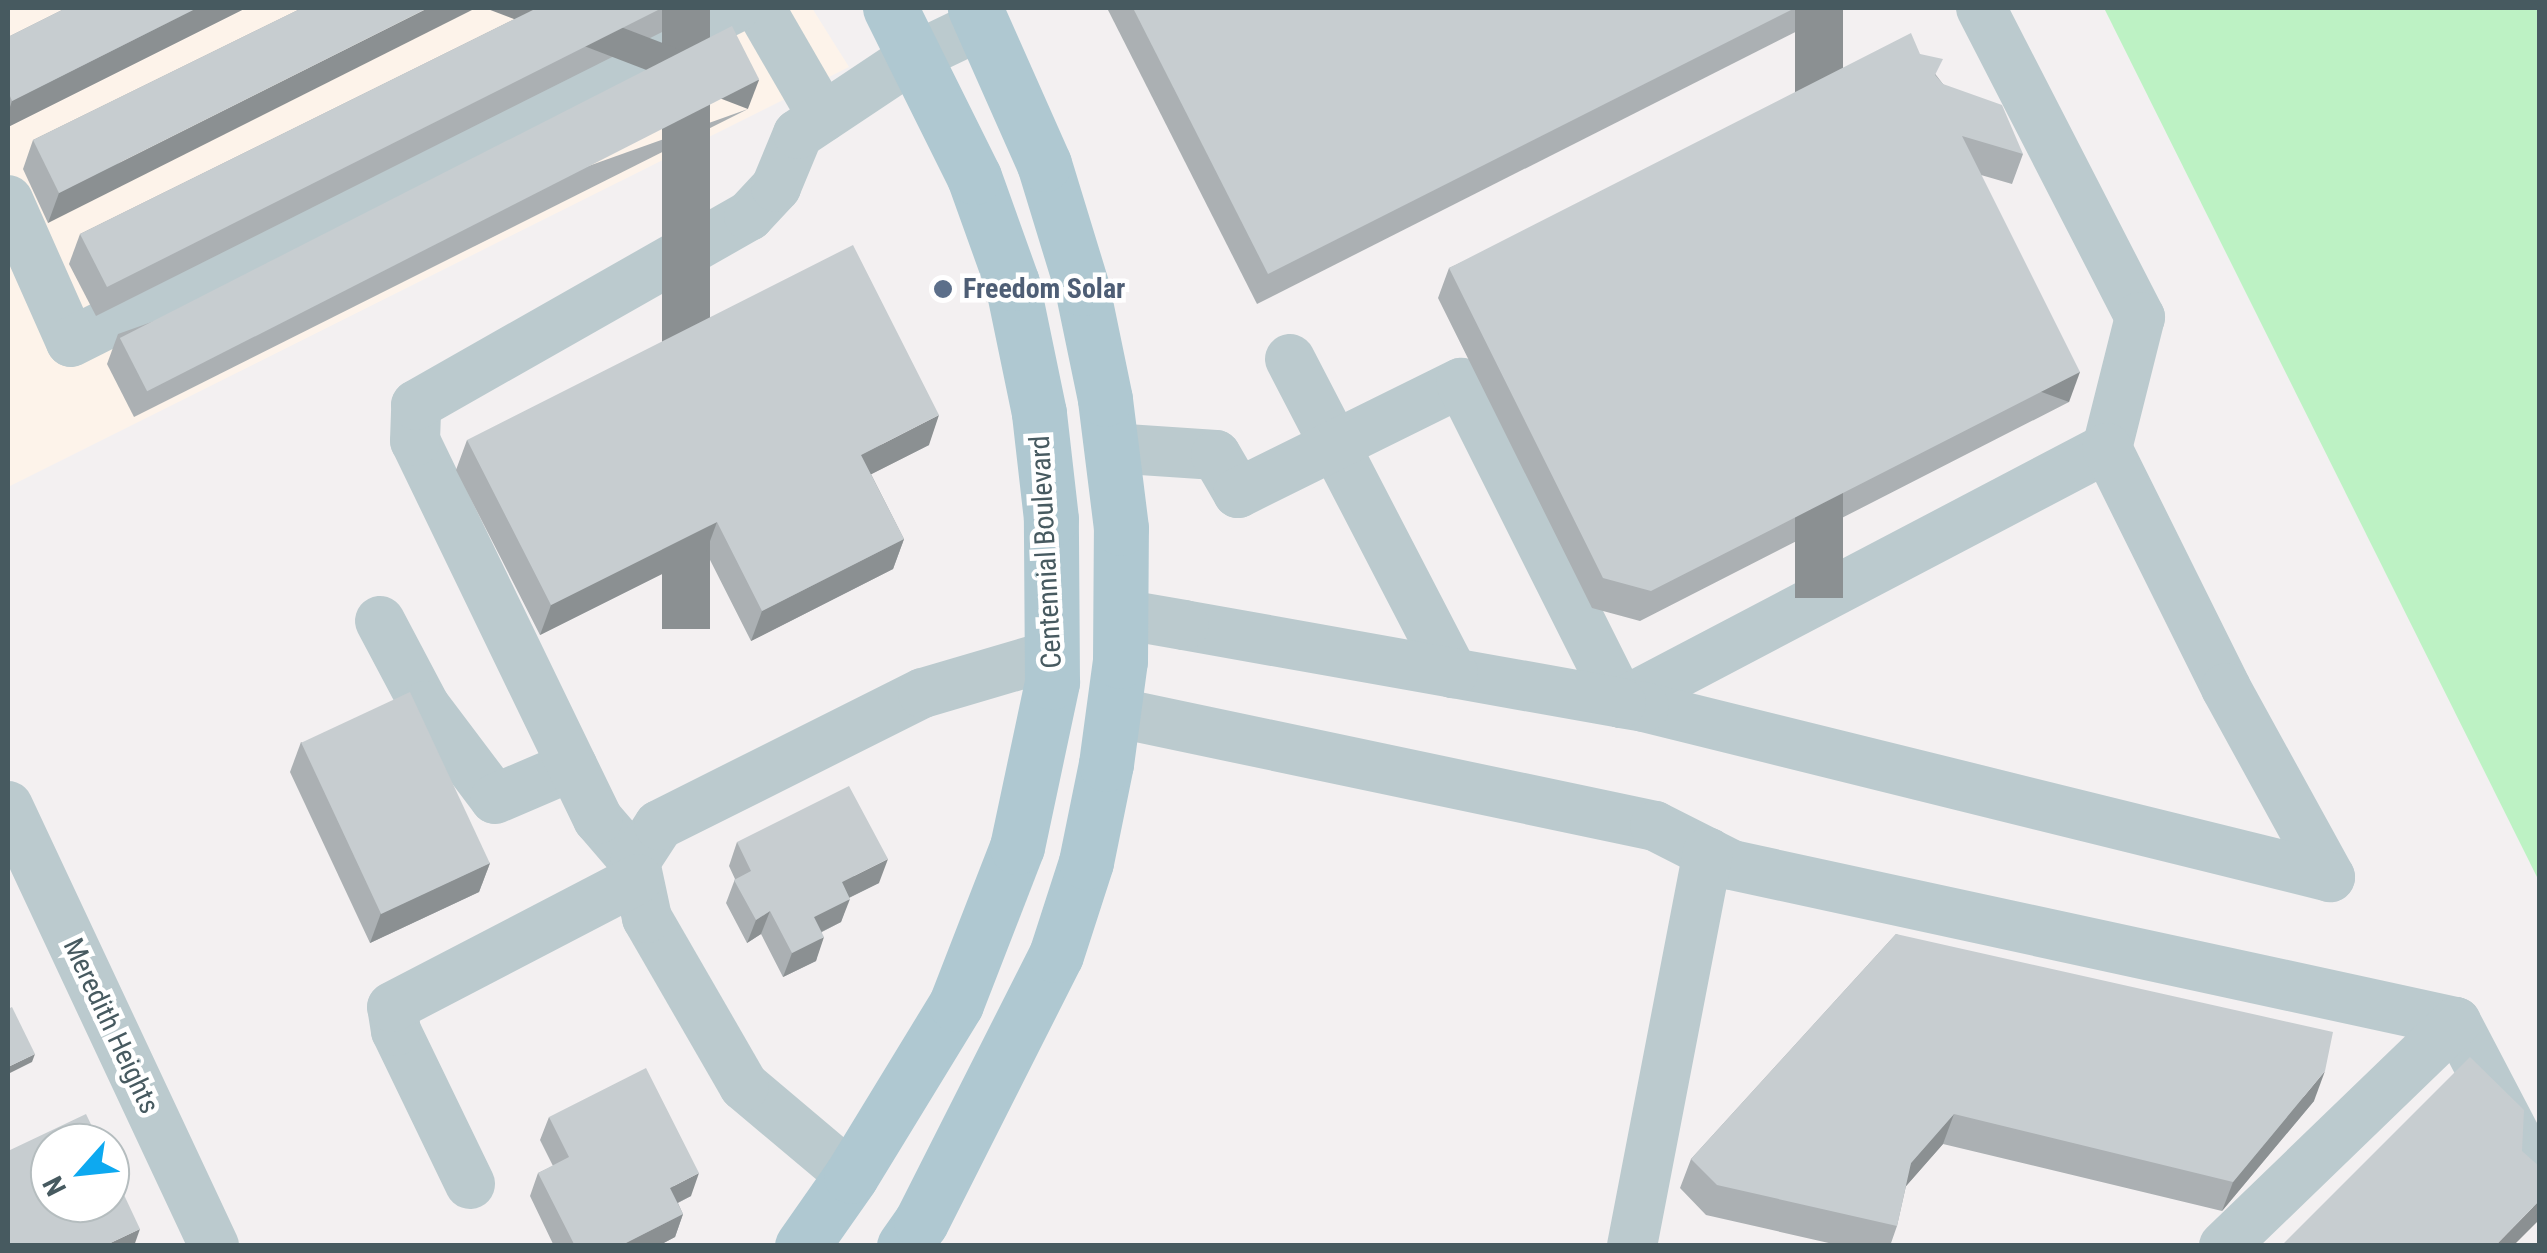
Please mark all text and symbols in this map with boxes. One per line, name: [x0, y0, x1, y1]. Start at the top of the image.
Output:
place label: Freedom Solar: [963, 272, 1125, 306]
marker: Freedom Solar: [932, 278, 954, 300]
street label: Centennial Boulevard: [1023, 435, 1069, 669]
street label: Meredith Heights: [56, 933, 166, 1119]
north arrow: [30, 1123, 130, 1223]
text: N: [36, 1171, 73, 1201]

